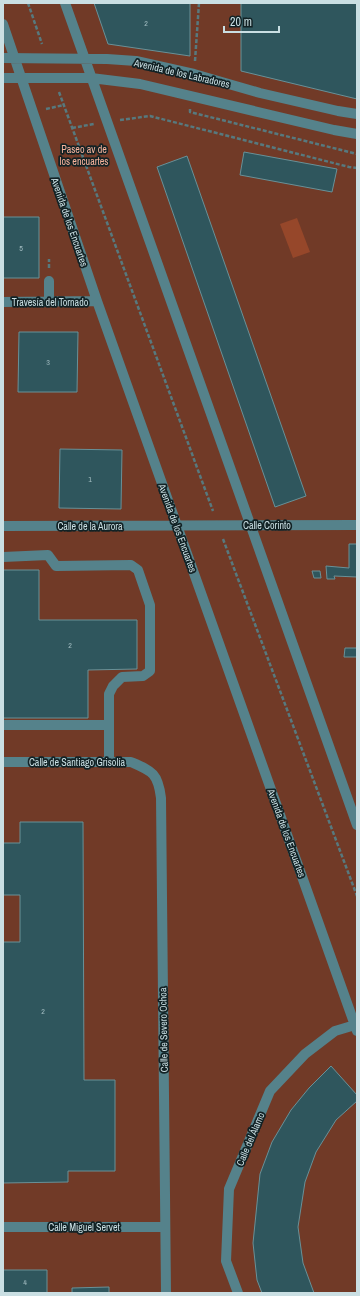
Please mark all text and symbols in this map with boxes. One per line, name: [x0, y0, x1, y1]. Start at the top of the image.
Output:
scale bar: [224, 8, 279, 34]
text: 20 m: [230, 14, 252, 30]
house number: 2: [144, 18, 148, 28]
street label: Avenida de los Labradores: [132, 56, 231, 91]
park label: Paseo av de los encuartes: [60, 143, 108, 168]
street label: Avenida de los Encuartes: [48, 175, 91, 268]
house number: 5: [19, 243, 23, 253]
street label: Travesía del Tornado: [12, 296, 89, 309]
house number: 3: [46, 357, 50, 367]
house number: 1: [88, 474, 92, 484]
street label: Avenida de los Encuartes: [155, 481, 200, 574]
street label: Calle Corinto: [243, 519, 291, 532]
street label: Calle de la Aurora: [57, 520, 123, 533]
house number: 2: [68, 640, 72, 650]
street label: Calle de Santiago Grisolía: [29, 756, 126, 769]
street label: Avenida de los Encuartes: [264, 786, 309, 879]
street label: Calle de Severo Ochoa: [156, 987, 171, 1072]
house number: 2: [41, 1006, 45, 1016]
street label: Calle del Álamo: [233, 1110, 268, 1168]
street label: Calle Miguel Servet: [48, 1221, 120, 1234]
house number: 4: [23, 1277, 27, 1287]

